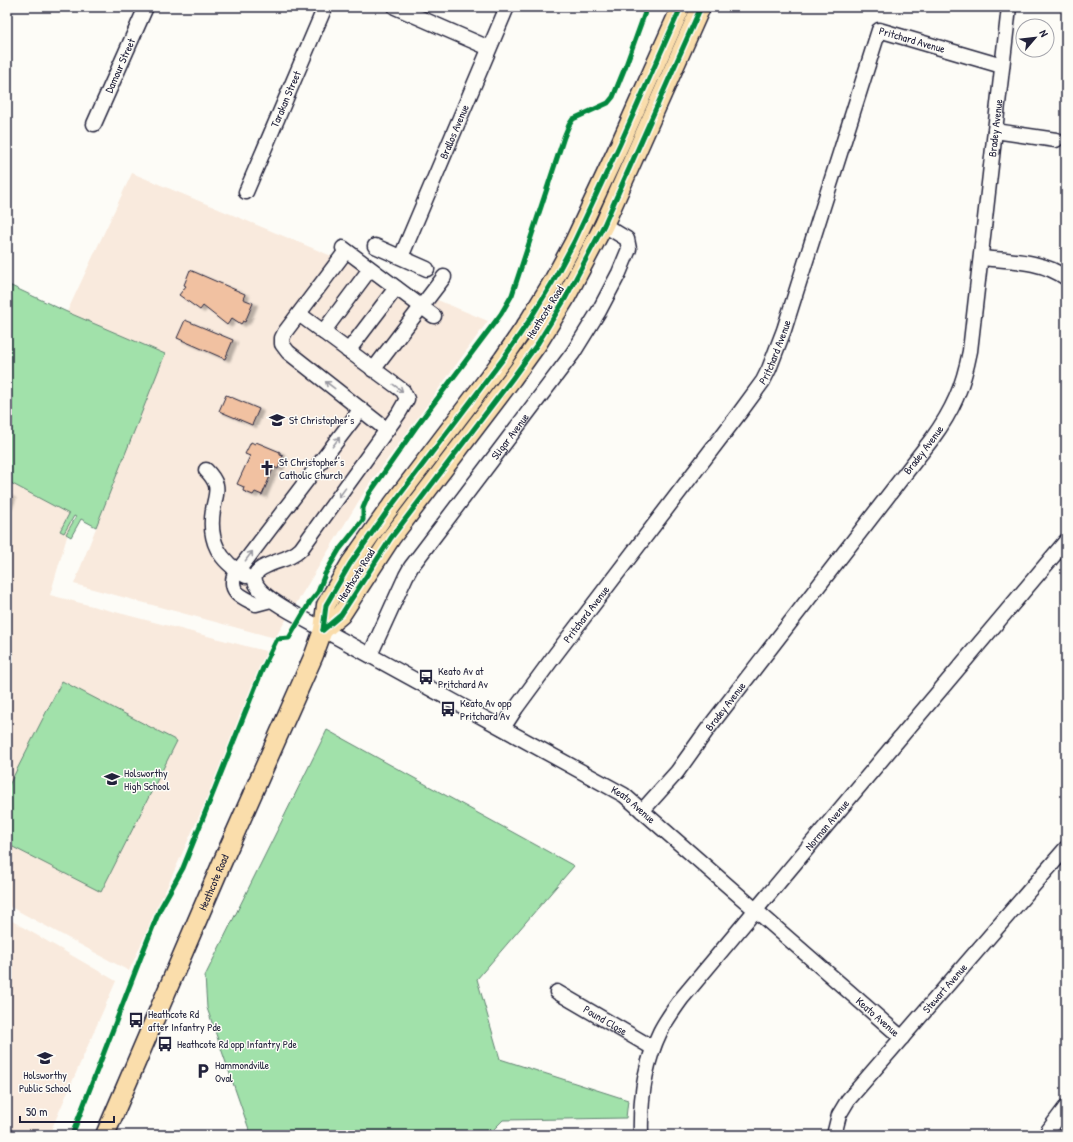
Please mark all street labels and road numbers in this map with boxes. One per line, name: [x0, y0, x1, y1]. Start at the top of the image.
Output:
street label: Pritchard Avenue: [877, 23, 947, 56]
street label: Damour Street: [102, 36, 138, 95]
street label: Tarakan Street: [267, 69, 304, 130]
street label: Bradey Avenue: [985, 98, 1006, 158]
street label: Brallos Avenue: [436, 102, 472, 161]
street label: Heathcote Road: [523, 282, 567, 341]
street label: Pritchard Avenue: [756, 318, 794, 387]
street label: Sligar Avenue: [488, 410, 532, 462]
street label: Bradey Avenue: [900, 422, 947, 477]
street label: Heathcote Road: [334, 545, 378, 604]
street label: Pritchard Avenue: [560, 582, 613, 645]
street label: Bradey Avenue: [702, 679, 749, 733]
street label: Keato Avenue: [609, 782, 659, 827]
street label: Norman Avenue: [802, 796, 853, 853]
street label: Heathcote Road: [195, 851, 232, 913]
street label: Stewart Avenue: [919, 960, 970, 1016]
street label: Keato Avenue: [853, 994, 903, 1040]
street label: Pound Close: [581, 1002, 630, 1039]

